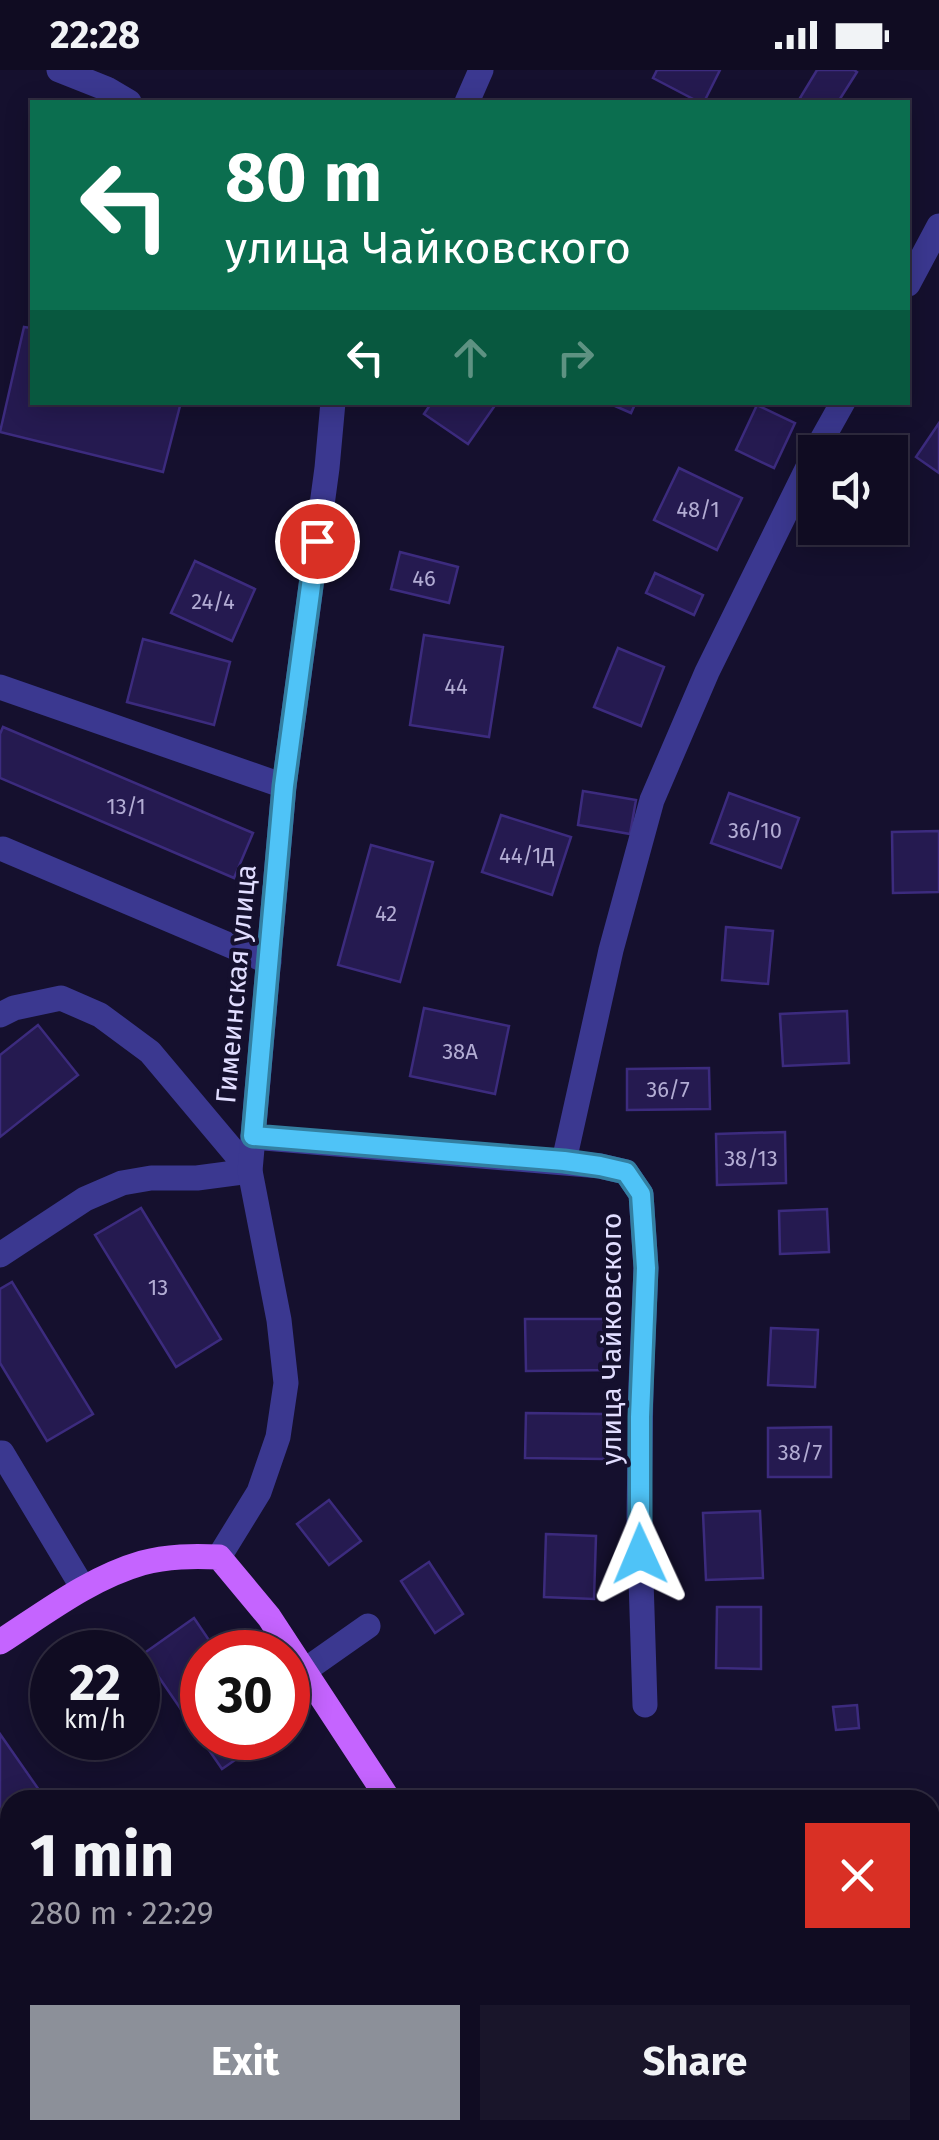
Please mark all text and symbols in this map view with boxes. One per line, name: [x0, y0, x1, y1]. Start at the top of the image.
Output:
text: 22:28: [50, 12, 140, 58]
text: 80 m: [225, 136, 382, 220]
icon: left: [60, 140, 190, 270]
text: улица Чайковского: [225, 221, 631, 275]
icon: left: [338, 330, 393, 385]
icon: ahead: [443, 330, 498, 385]
icon: right: [548, 330, 603, 385]
map controls: [798, 435, 908, 545]
button: sound: [798, 435, 908, 545]
house number: 48/1: [676, 496, 720, 523]
pin: [275, 499, 360, 584]
icon: arrive: [290, 514, 345, 569]
house number: 46: [412, 565, 436, 592]
house number: 24/4: [191, 588, 235, 615]
house number: 44: [444, 673, 468, 700]
house number: 13/1: [106, 793, 146, 820]
house number: 36/10: [728, 817, 782, 844]
house number: 44/1Д: [499, 842, 555, 869]
street label: Гимеинская улица: [209, 863, 263, 1105]
house number: 42: [375, 900, 397, 927]
house number: 38А: [442, 1038, 478, 1065]
house number: 36/7: [646, 1076, 690, 1103]
house number: 38/13: [724, 1145, 778, 1172]
street label: улица Чайковского: [595, 1213, 628, 1465]
house number: 13: [148, 1274, 168, 1301]
house number: 38/7: [778, 1439, 822, 1466]
position arrow: [588, 1502, 692, 1606]
speed limit sign: 30: [180, 1630, 310, 1760]
text: 22: [69, 1653, 121, 1713]
text: km/h: [64, 1705, 126, 1735]
text: 1 min: [30, 1820, 174, 1892]
button: close: [805, 1823, 910, 1928]
text: 280 m · 22:29: [30, 1894, 214, 1932]
button: Exit: [30, 2005, 460, 2120]
button: Share: [480, 2005, 910, 2120]

